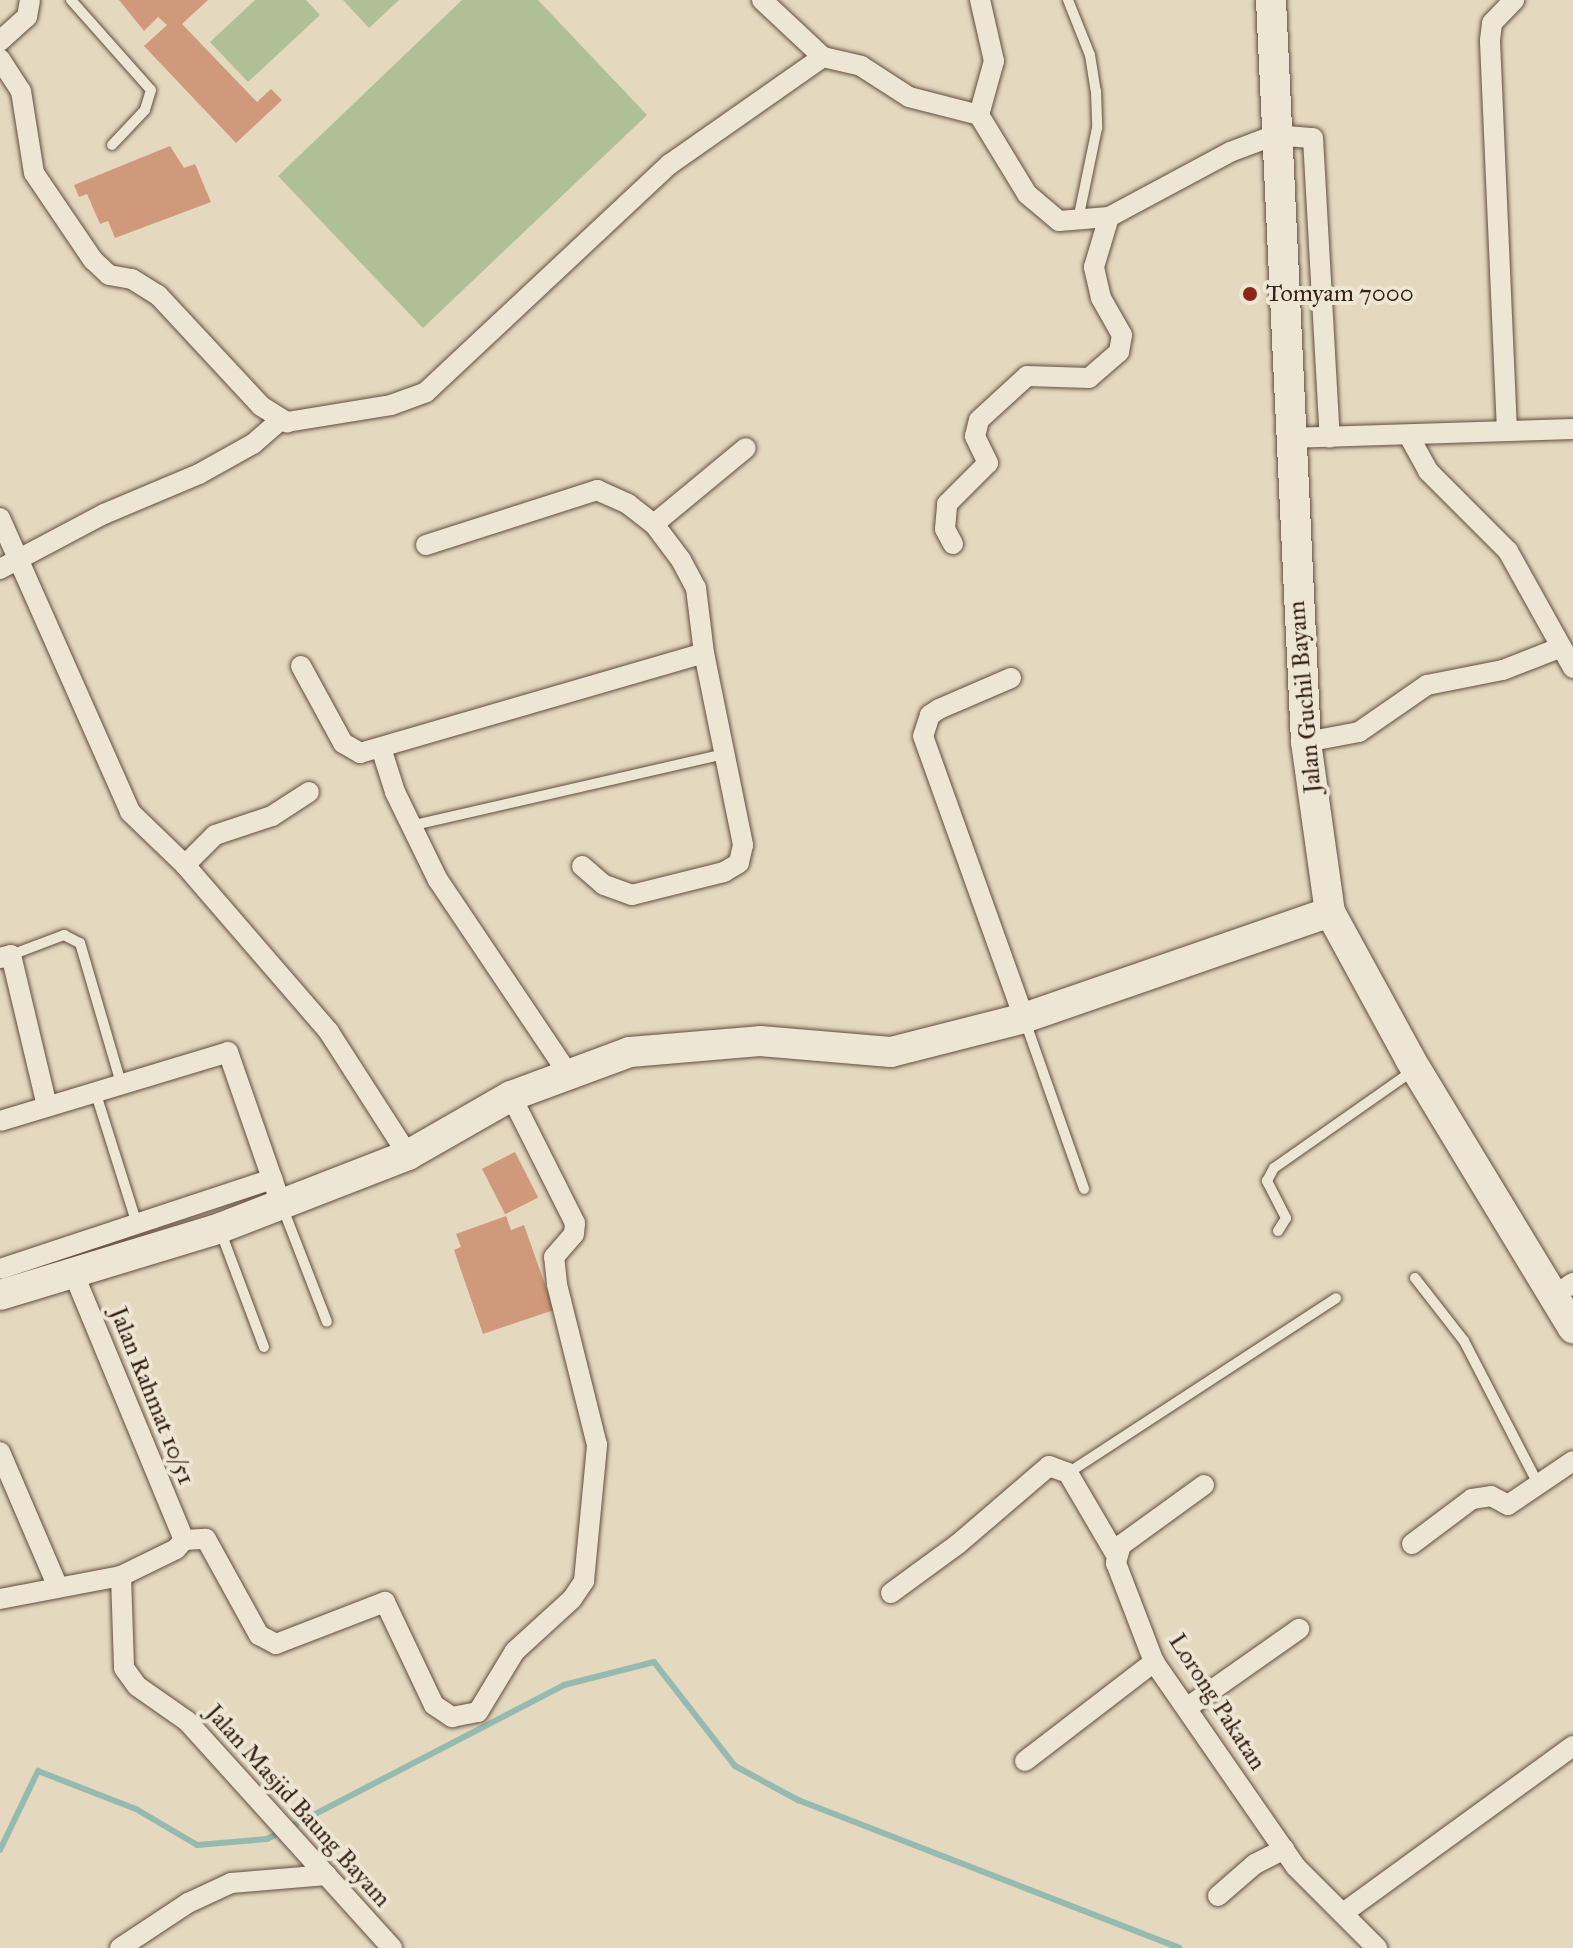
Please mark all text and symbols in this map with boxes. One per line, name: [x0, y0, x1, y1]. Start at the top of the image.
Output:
place label: Tomyam 7000: [1266, 280, 1414, 308]
marker: Tomyam 7000: [1241, 285, 1259, 303]
street label: Jalan Guchil Bayam: [1282, 599, 1328, 795]
street label: Jalan Rahmat 10/51: [103, 1303, 201, 1489]
street label: Lorong Pakatan: [1162, 1628, 1272, 1776]
street label: Jalan Masjid Baung Bayam: [199, 1699, 397, 1913]

